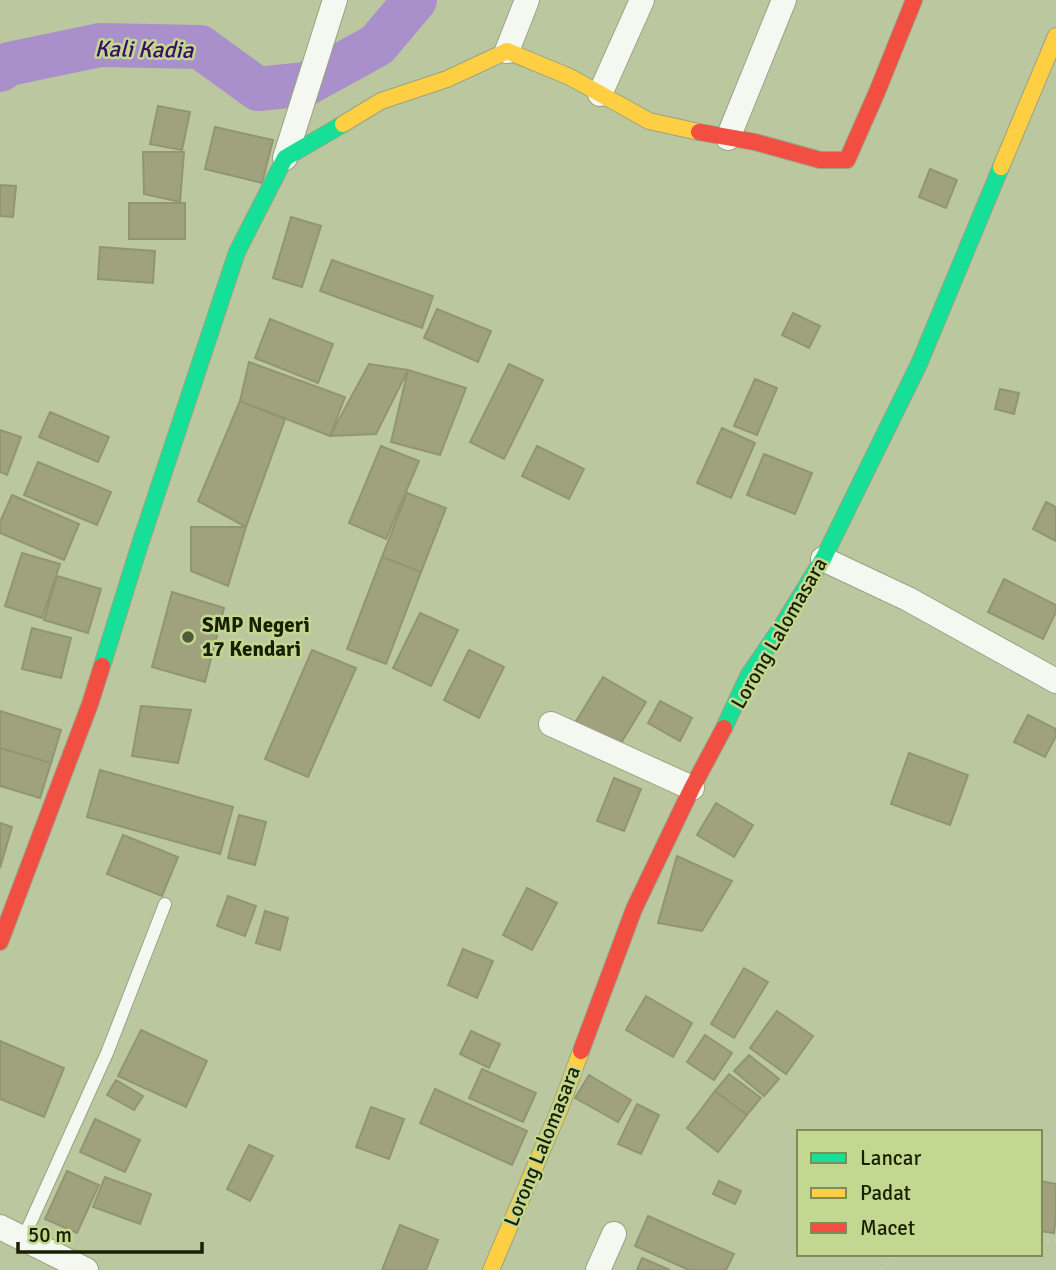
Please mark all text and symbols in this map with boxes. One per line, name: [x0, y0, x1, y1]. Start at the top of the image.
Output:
water label: Kali Kadia: [94, 34, 195, 65]
street label: Lorong Lalomasara: [725, 553, 833, 713]
place label: SMP Negeri 17 Kendari: [202, 612, 310, 662]
marker: SMP Negeri 17 Kendari: [180, 629, 196, 645]
street label: Lorong Lalomasara: [498, 1062, 586, 1230]
legend: [797, 1130, 1042, 1256]
text: Lancar: [860, 1145, 921, 1171]
text: Padat: [860, 1180, 911, 1206]
scale bar: [18, 1210, 201, 1254]
text: Macet: [860, 1215, 915, 1241]
text: 50 m: [28, 1222, 72, 1248]

